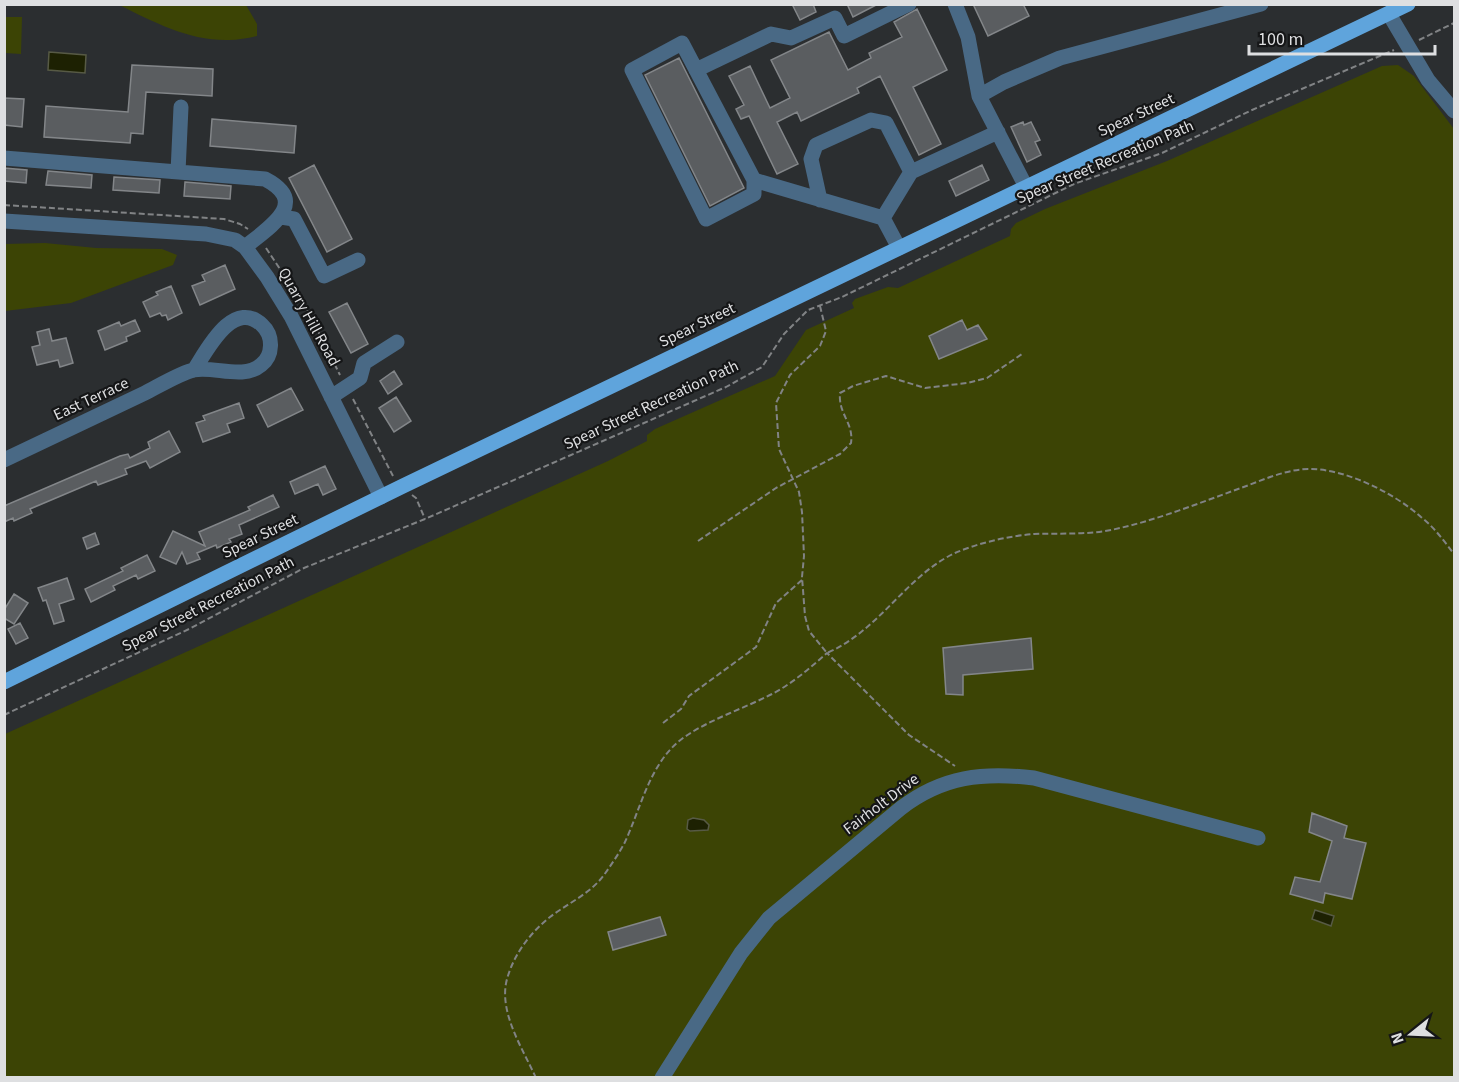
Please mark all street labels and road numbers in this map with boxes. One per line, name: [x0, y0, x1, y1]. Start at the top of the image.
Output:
street label: Spear Street: [1094, 87, 1178, 142]
street label: Spear Street Recreation Path: [1013, 115, 1197, 209]
street label: Quarry Hill Road: [273, 264, 345, 370]
street label: Spear Street: [655, 297, 739, 353]
street label: Spear Street Recreation Path: [560, 355, 742, 455]
street label: East Terrace: [50, 372, 132, 426]
street label: Spear Street: [218, 508, 302, 564]
street label: Spear Street Recreation Path: [118, 551, 298, 657]
street label: Fairholt Drive: [839, 768, 923, 840]

